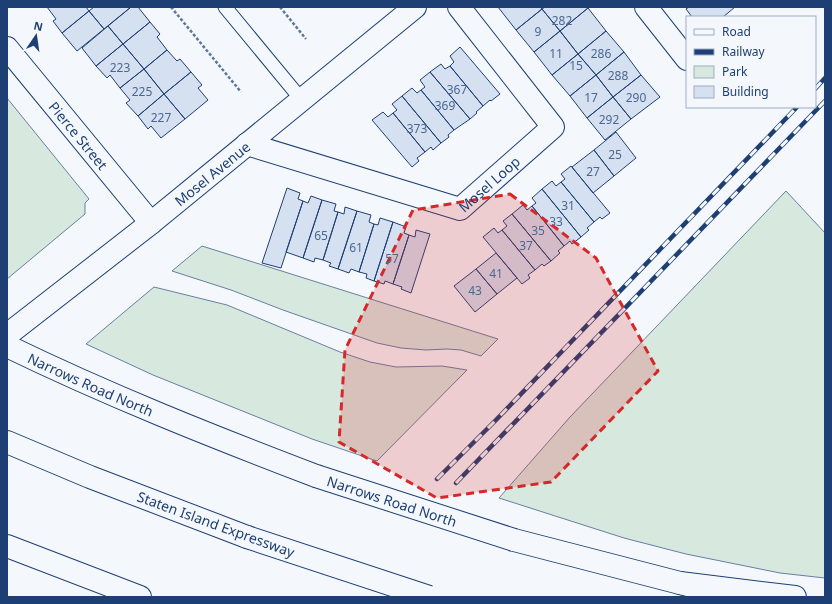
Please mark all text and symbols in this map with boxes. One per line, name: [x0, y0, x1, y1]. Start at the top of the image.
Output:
house number: 282: [552, 12, 572, 29]
north arrow: [16, 16, 56, 56]
legend: [686, 16, 816, 108]
text: N: [32, 17, 44, 34]
house number: 9: [535, 23, 542, 40]
text: Road: [722, 23, 751, 40]
text: Railway: [722, 43, 766, 60]
house number: 11: [549, 45, 563, 62]
house number: 286: [591, 45, 611, 62]
house number: 15: [569, 57, 583, 74]
house number: 223: [110, 59, 130, 76]
text: Park: [722, 63, 748, 80]
house number: 288: [608, 67, 628, 84]
house number: 367: [447, 81, 467, 98]
house number: 225: [132, 83, 152, 100]
text: Building: [722, 83, 769, 100]
house number: 17: [584, 89, 598, 106]
house number: 290: [626, 89, 646, 106]
street label: Pierce Street: [45, 97, 112, 173]
house number: 369: [435, 97, 455, 114]
house number: 227: [151, 109, 171, 126]
house number: 292: [599, 111, 619, 128]
house number: 373: [407, 120, 427, 137]
street label: Mosel Avenue: [170, 137, 254, 210]
house number: 25: [608, 146, 622, 163]
street label: Mosel Loop: [454, 151, 524, 216]
house number: 27: [586, 163, 600, 180]
house number: 31: [561, 197, 575, 214]
house number: 33: [549, 213, 563, 230]
house number: 35: [531, 222, 545, 239]
house number: 65: [314, 227, 328, 244]
house number: 37: [519, 237, 533, 254]
house number: 61: [349, 239, 363, 256]
house number: 57: [385, 250, 399, 267]
house number: 41: [489, 265, 503, 282]
house number: 43: [468, 282, 482, 299]
street label: Narrows Road North: [25, 348, 156, 420]
street label: Narrows Road North: [325, 471, 459, 530]
street label: Staten Island Expressway: [135, 487, 298, 562]

